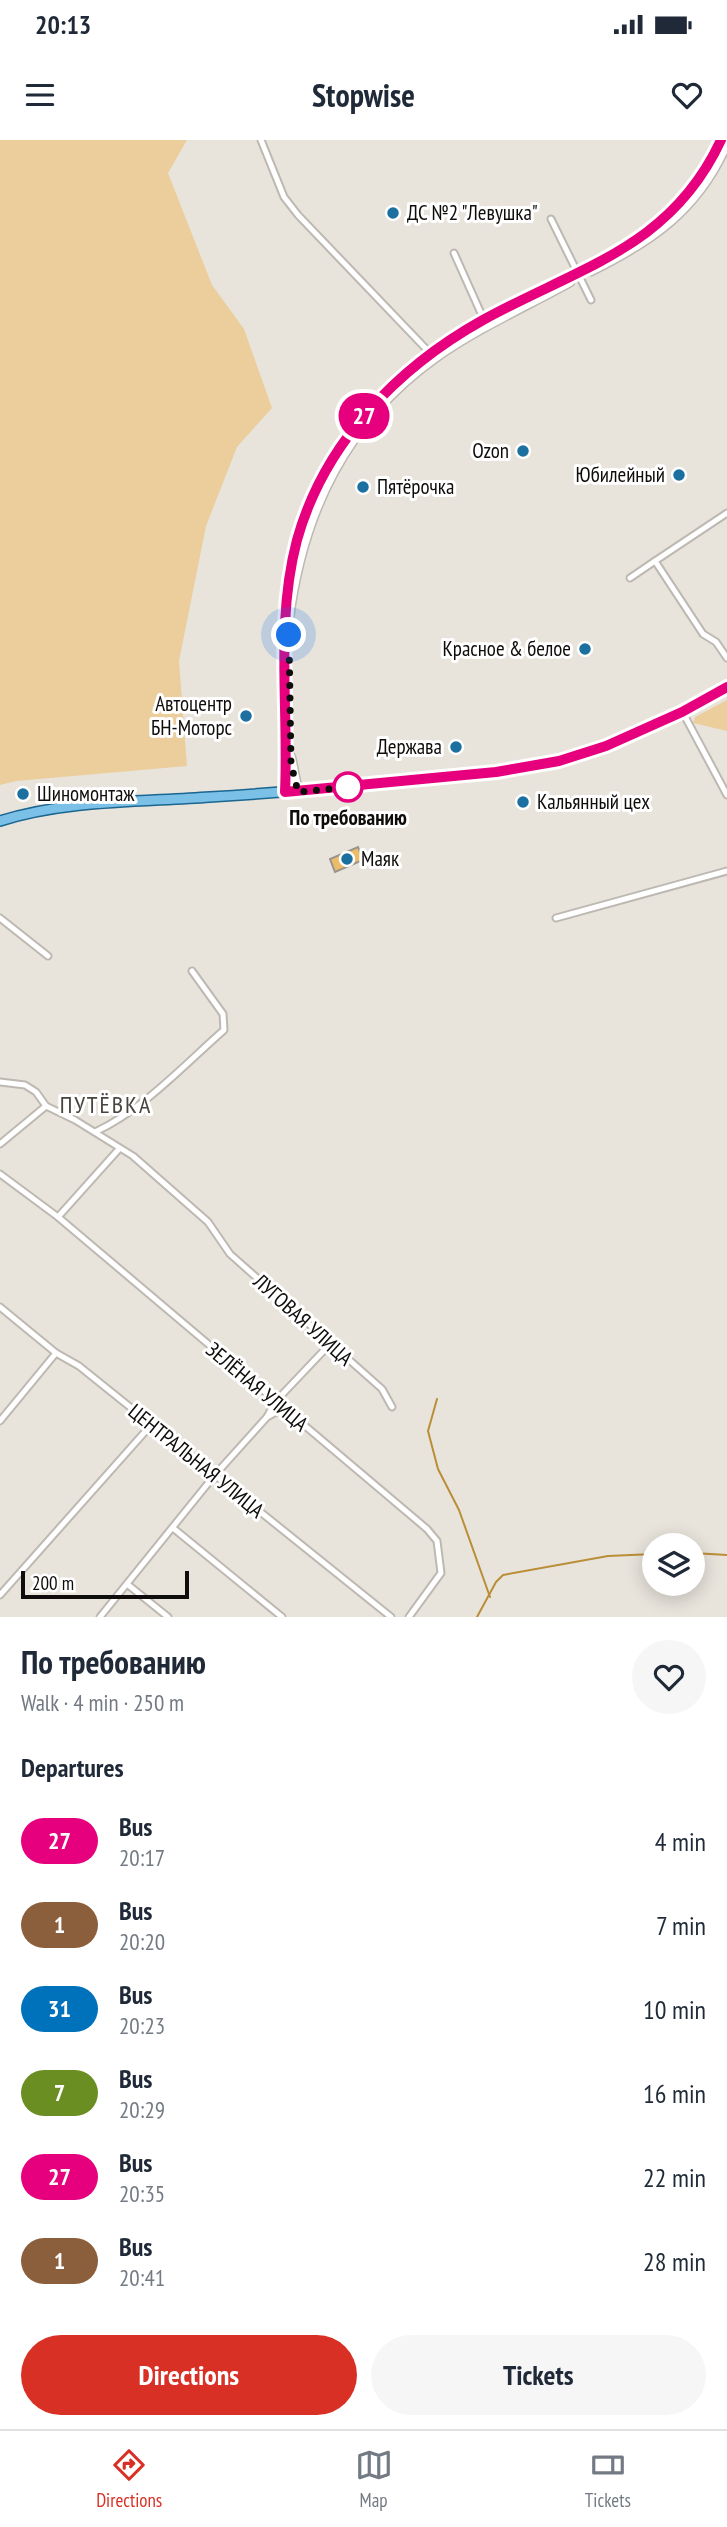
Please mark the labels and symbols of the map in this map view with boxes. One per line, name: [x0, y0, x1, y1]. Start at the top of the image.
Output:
place label: ДС №2 "Левушка": [407, 199, 538, 226]
marker: ДС №2 "Левушка": [385, 205, 401, 221]
line badge: 27: [332, 393, 396, 439]
place label: Ozon: [472, 437, 509, 464]
marker: Ozon: [515, 443, 531, 459]
place label: Юбилейный: [576, 461, 665, 488]
marker: Юбилейный: [671, 467, 687, 483]
place label: Пятёрочка: [377, 473, 454, 500]
marker: Пятёрочка: [355, 479, 371, 495]
your location: [271, 617, 306, 652]
place label: Красное & белое: [442, 635, 571, 662]
marker: Красное & белое: [577, 641, 593, 657]
place label: Автоцентр БН-Моторс: [151, 690, 233, 741]
marker: Автоцентр БН-Моторс: [238, 708, 254, 724]
place label: Держава: [377, 733, 442, 760]
marker: Держава: [448, 739, 464, 755]
marker: По требованию: [333, 772, 363, 802]
place label: Шиномонтаж: [37, 780, 135, 807]
marker: Шиномонтаж: [15, 786, 31, 802]
place label: Кальянный цех: [537, 788, 650, 815]
marker: Кальянный цех: [515, 794, 531, 810]
place label: По требованию: [289, 804, 407, 831]
place label: Маяк: [361, 845, 399, 872]
marker: Маяк: [339, 851, 355, 867]
district label: ПУТЁВКА: [60, 1089, 152, 1120]
street label: ЛУГОВАЯ УЛИЦА: [247, 1267, 359, 1371]
street label: ЗЕЛЁНАЯ УЛИЦА: [201, 1336, 314, 1437]
street label: ЦЕНТРАЛЬНАЯ УЛИЦА: [123, 1398, 270, 1524]
scale bar: [21, 1568, 189, 1600]

